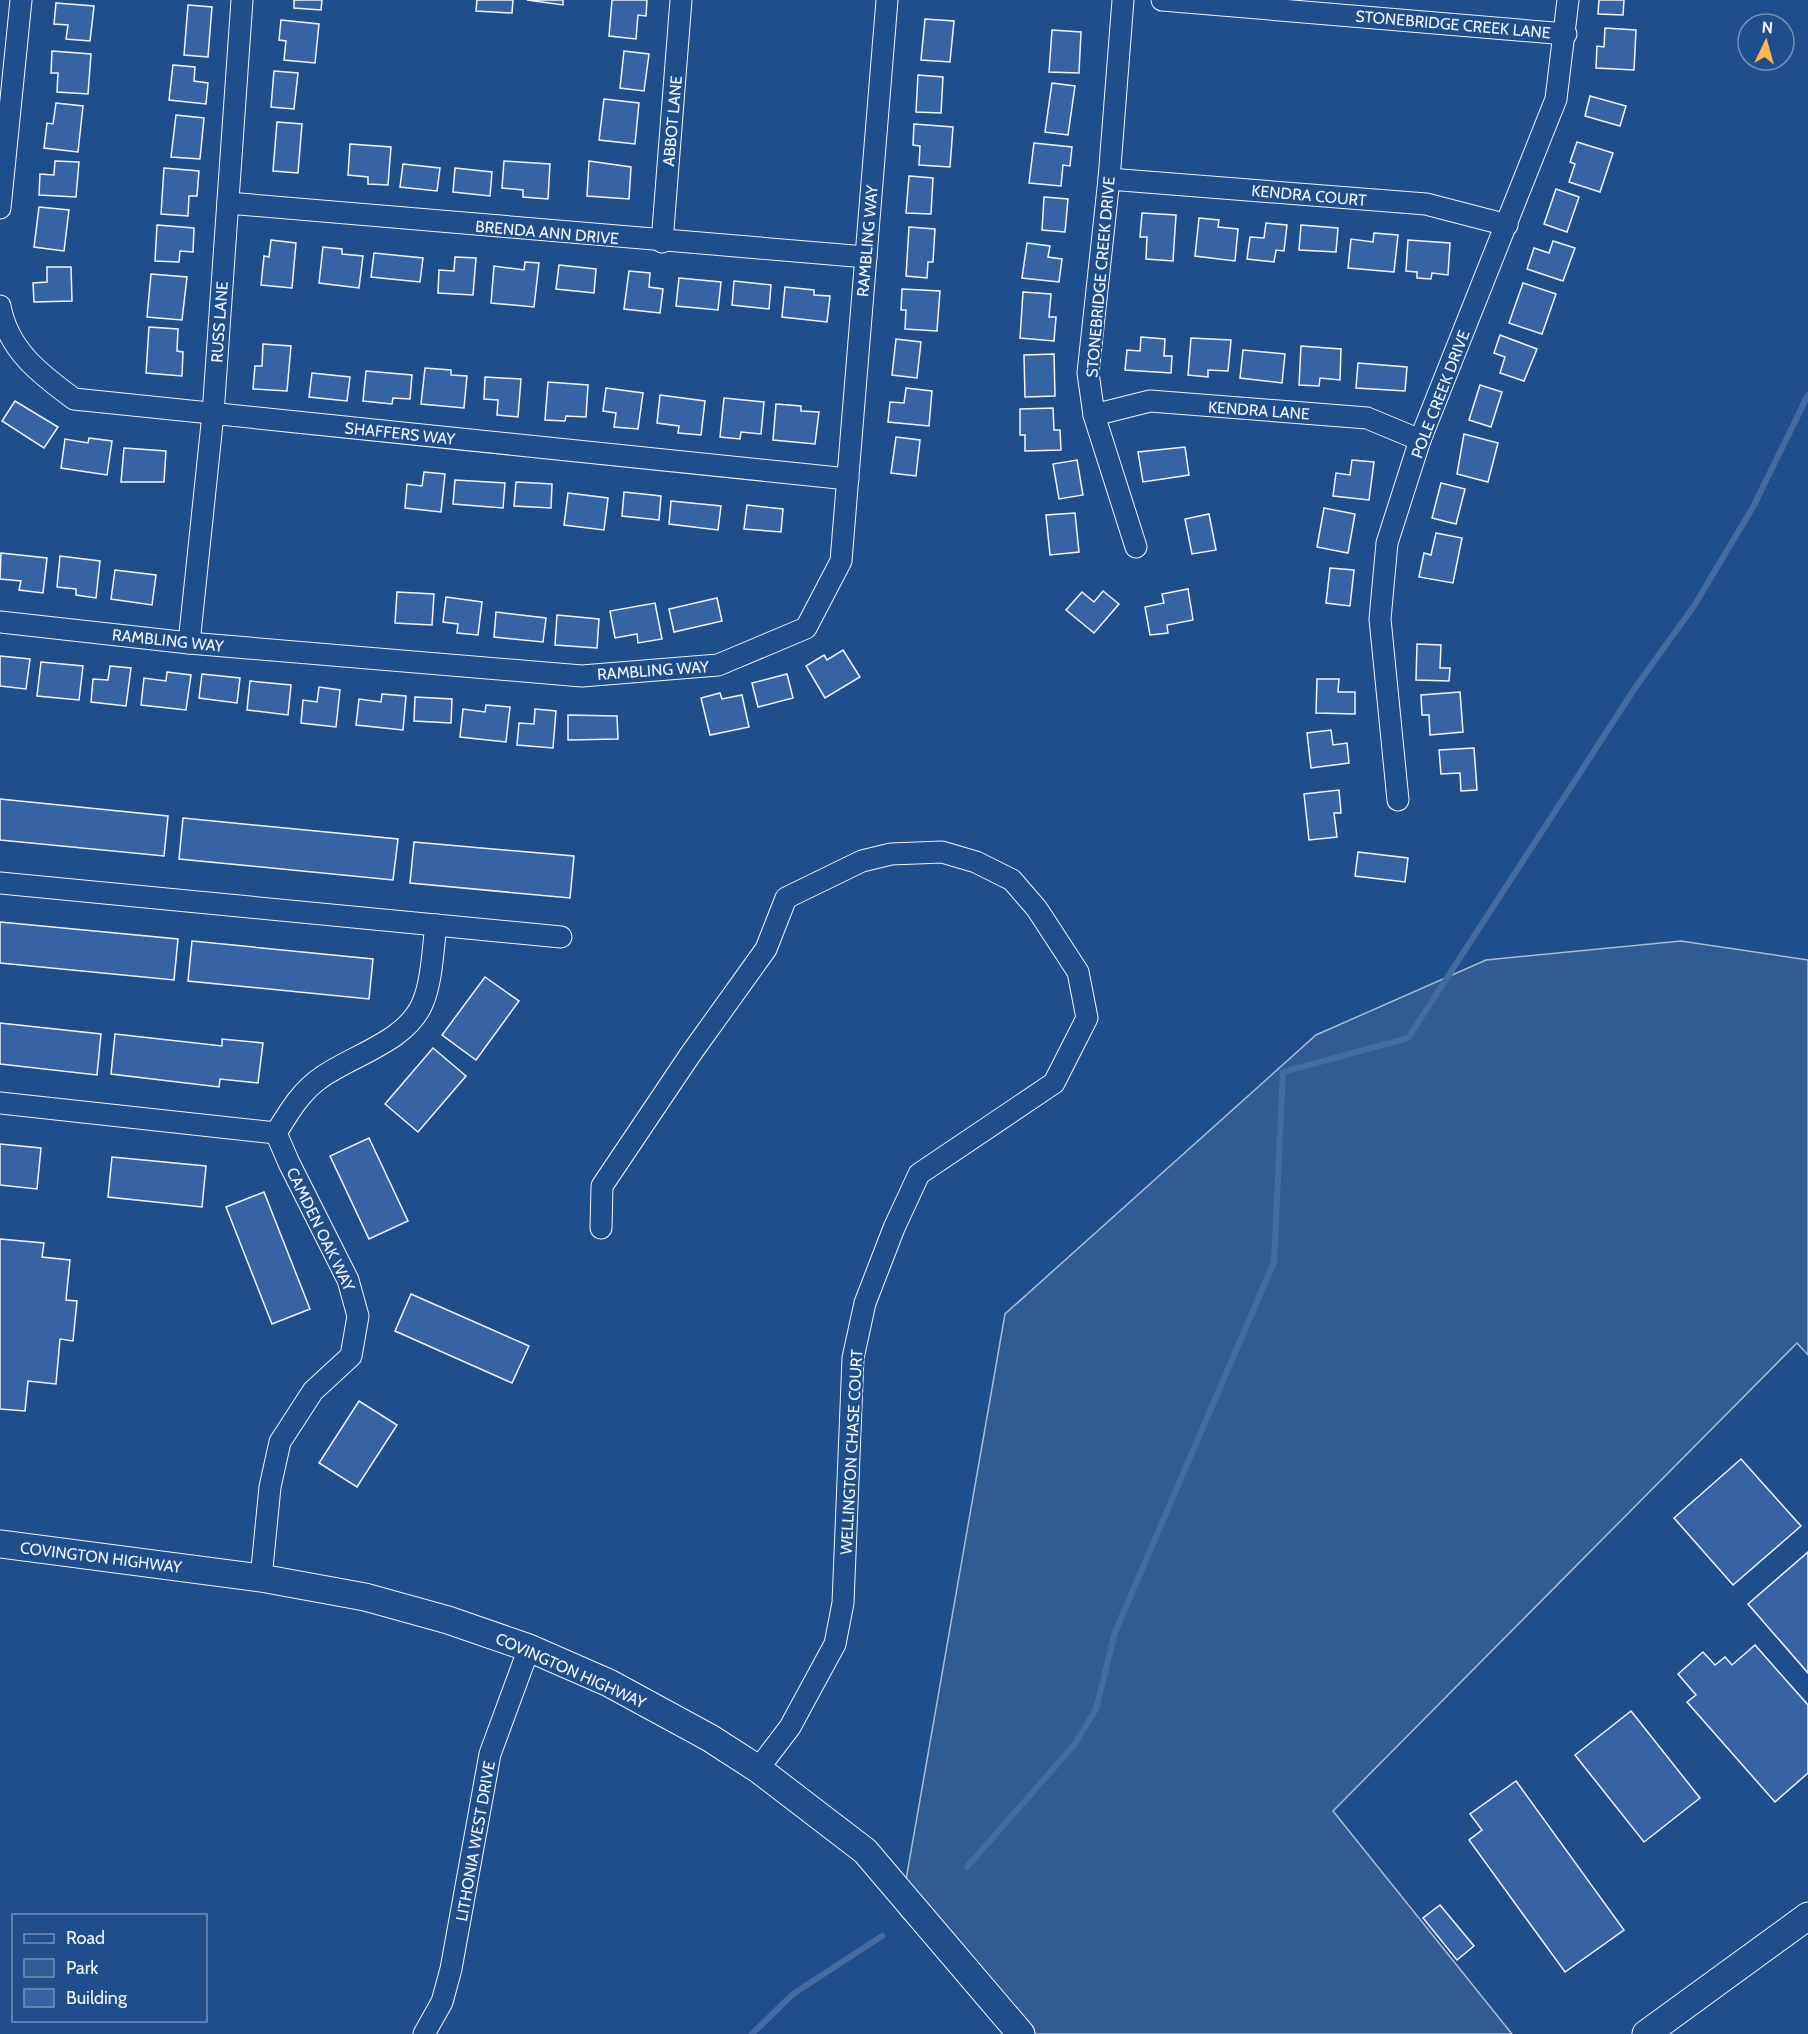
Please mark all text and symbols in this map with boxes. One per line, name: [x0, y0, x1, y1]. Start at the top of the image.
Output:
street label: STONEBRIDGE CREEK LANE: [1355, 6, 1552, 43]
north arrow: [1736, 12, 1796, 72]
text: N: [1761, 18, 1774, 38]
street label: ABBOT LANE: [659, 75, 686, 167]
street label: STONEBRIDGE CREEK DRIVE: [1082, 175, 1119, 378]
street label: KENDRA COURT: [1251, 181, 1368, 210]
street label: RAMBLING WAY: [853, 183, 882, 298]
street label: BRENDA ANN DRIVE: [474, 217, 620, 248]
street label: RUSS LANE: [207, 281, 232, 363]
street label: POLE CREEK DRIVE: [1407, 327, 1474, 461]
street label: KENDRA LANE: [1207, 397, 1311, 424]
street label: SHAFFERS WAY: [344, 418, 457, 449]
street label: RAMBLING WAY: [111, 625, 226, 656]
street label: RAMBLING WAY: [596, 657, 711, 684]
street label: CAMDEN OAK WAY: [282, 1164, 359, 1295]
street label: WELLINGTON CHASE COURT: [837, 1348, 866, 1555]
street label: COVINGTON HIGHWAY: [19, 1538, 184, 1577]
street label: COVINGTON HIGHWAY: [493, 1629, 650, 1713]
street label: LITHONIA WEST DRIVE: [452, 1759, 499, 1923]
legend: [12, 1914, 207, 2022]
text: Road: [66, 1927, 105, 1949]
text: Park: [66, 1957, 99, 1979]
text: Building: [66, 1987, 128, 2009]

